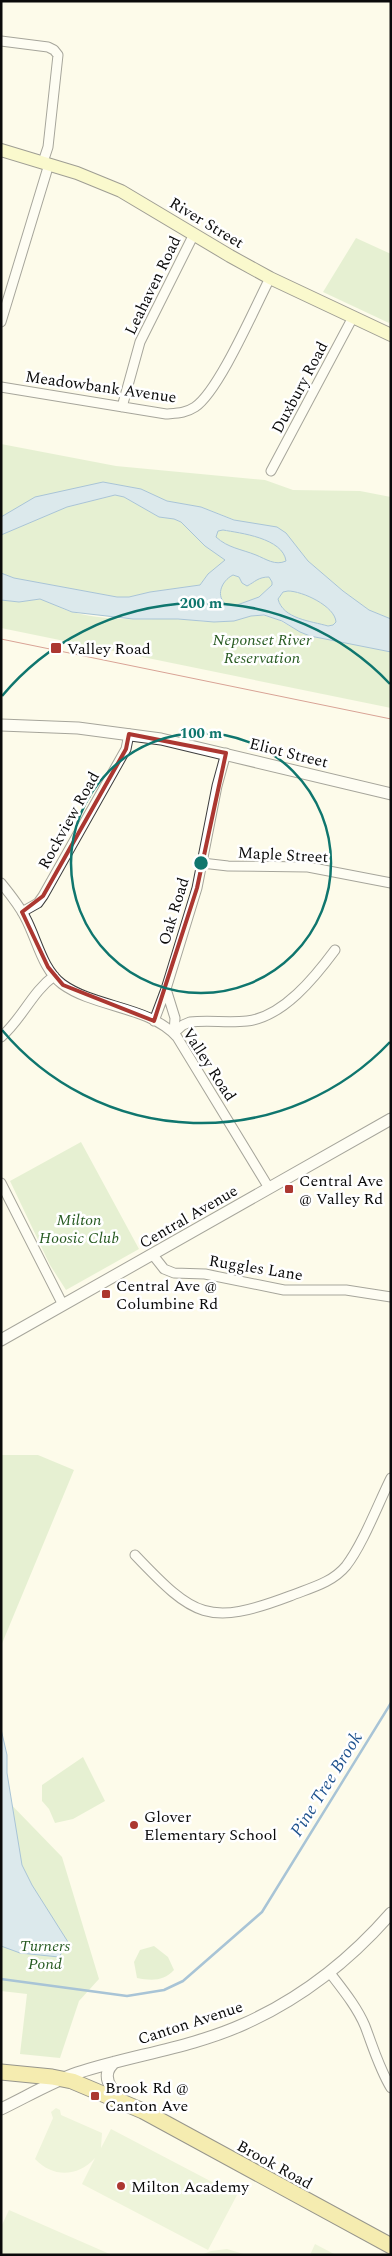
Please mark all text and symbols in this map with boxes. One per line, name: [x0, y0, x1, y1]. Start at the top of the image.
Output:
street label: River Street: [165, 191, 249, 255]
street label: Leahaven Road: [119, 232, 187, 339]
street label: Duxbury Road: [266, 337, 334, 438]
street label: Meadowbank Avenue: [24, 364, 178, 409]
text: 200 m: [180, 592, 223, 615]
park label: Neponset River Reservation: [213, 628, 312, 670]
place label: Valley Road: [67, 637, 151, 661]
marker: Valley Road: [49, 641, 63, 655]
text: 100 m: [180, 722, 223, 745]
street label: Eliot Street: [247, 732, 331, 774]
street label: Rockview Road: [32, 767, 106, 874]
street label: Maple Street: [237, 841, 329, 869]
centre of rings: [192, 854, 210, 872]
street label: Oak Road: [152, 874, 196, 948]
street label: Valley Road: [176, 1023, 242, 1106]
place label: Central Ave @ Valley Rd: [299, 1169, 383, 1211]
street label: Central Avenue: [135, 1179, 242, 1255]
marker: Central Ave @ Valley Rd: [283, 1183, 295, 1195]
park label: Milton Hoosic Club: [39, 1208, 119, 1250]
street label: Ruggles Lane: [207, 1249, 305, 1287]
place label: Central Ave @ Columbine Rd: [116, 1274, 218, 1316]
marker: Central Ave @ Columbine Rd: [100, 1288, 112, 1300]
water label: Pine Tree Brook: [283, 1726, 370, 1842]
place label: Glover Elementary School: [144, 1805, 277, 1847]
marker: Glover Elementary School: [128, 1819, 140, 1831]
park label: Turners Pond: [20, 1934, 70, 1976]
street label: Canton Avenue: [135, 1995, 246, 2051]
place label: Brook Rd @ Canton Ave: [105, 2076, 189, 2118]
marker: Brook Rd @ Canton Ave: [89, 2090, 101, 2102]
street label: Brook Road: [232, 2134, 317, 2196]
place label: Milton Academy: [131, 2175, 250, 2199]
marker: Milton Academy: [115, 2180, 127, 2192]

